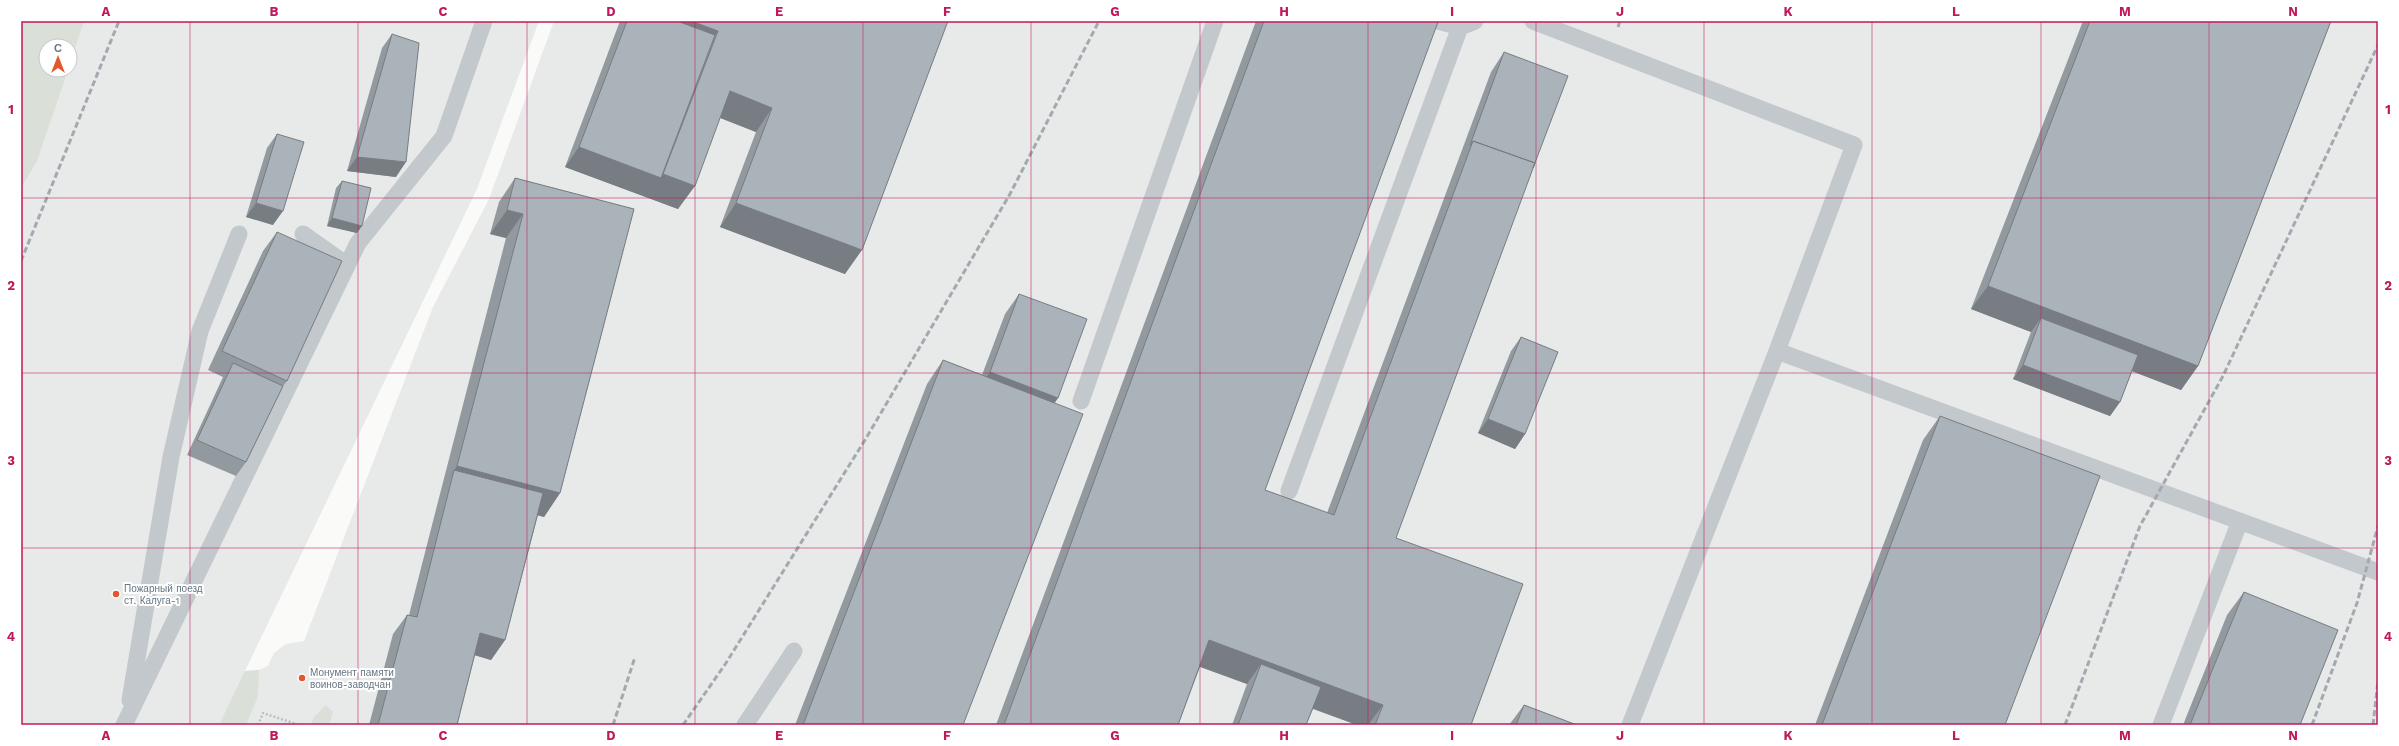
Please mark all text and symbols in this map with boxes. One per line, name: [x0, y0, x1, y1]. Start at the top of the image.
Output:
text: A: [102, 4, 111, 19]
text: B: [270, 4, 279, 19]
text: C: [439, 4, 448, 19]
text: D: [606, 4, 616, 19]
text: E: [775, 4, 783, 19]
text: F: [943, 4, 951, 19]
text: G: [1110, 4, 1120, 19]
text: H: [1279, 4, 1289, 19]
text: I: [1450, 4, 1454, 19]
text: J: [1616, 4, 1624, 19]
text: K: [1783, 4, 1793, 19]
text: L: [1952, 4, 1960, 19]
text: M: [2119, 4, 2131, 19]
text: N: [2288, 4, 2298, 19]
north arrow: [38, 38, 78, 78]
text: С: [54, 42, 62, 55]
text: 1: [8, 102, 14, 117]
text: 1: [2385, 102, 2391, 117]
text: 2: [7, 278, 15, 293]
text: 2: [2384, 278, 2392, 293]
text: 3: [7, 453, 15, 468]
text: 3: [2384, 453, 2392, 468]
place label: Пожарный поезд ст. Калуга-1: [124, 583, 203, 606]
marker: Пожарный поезд ст. Калуга-1: [111, 589, 121, 599]
text: 4: [7, 629, 16, 644]
text: 4: [2384, 629, 2393, 644]
place label: Монумент памяти воинов-заводчан: [310, 667, 394, 690]
marker: Монумент памяти воинов-заводчан: [297, 673, 307, 683]
text: A: [102, 728, 111, 743]
text: B: [270, 728, 279, 743]
text: C: [439, 728, 448, 743]
text: D: [606, 728, 616, 743]
text: E: [775, 728, 783, 743]
text: F: [943, 728, 951, 743]
text: G: [1110, 728, 1120, 743]
text: H: [1279, 728, 1289, 743]
text: I: [1450, 728, 1454, 743]
text: J: [1616, 728, 1624, 743]
text: K: [1783, 728, 1793, 743]
text: L: [1952, 728, 1960, 743]
text: M: [2119, 728, 2131, 743]
text: N: [2288, 728, 2298, 743]

